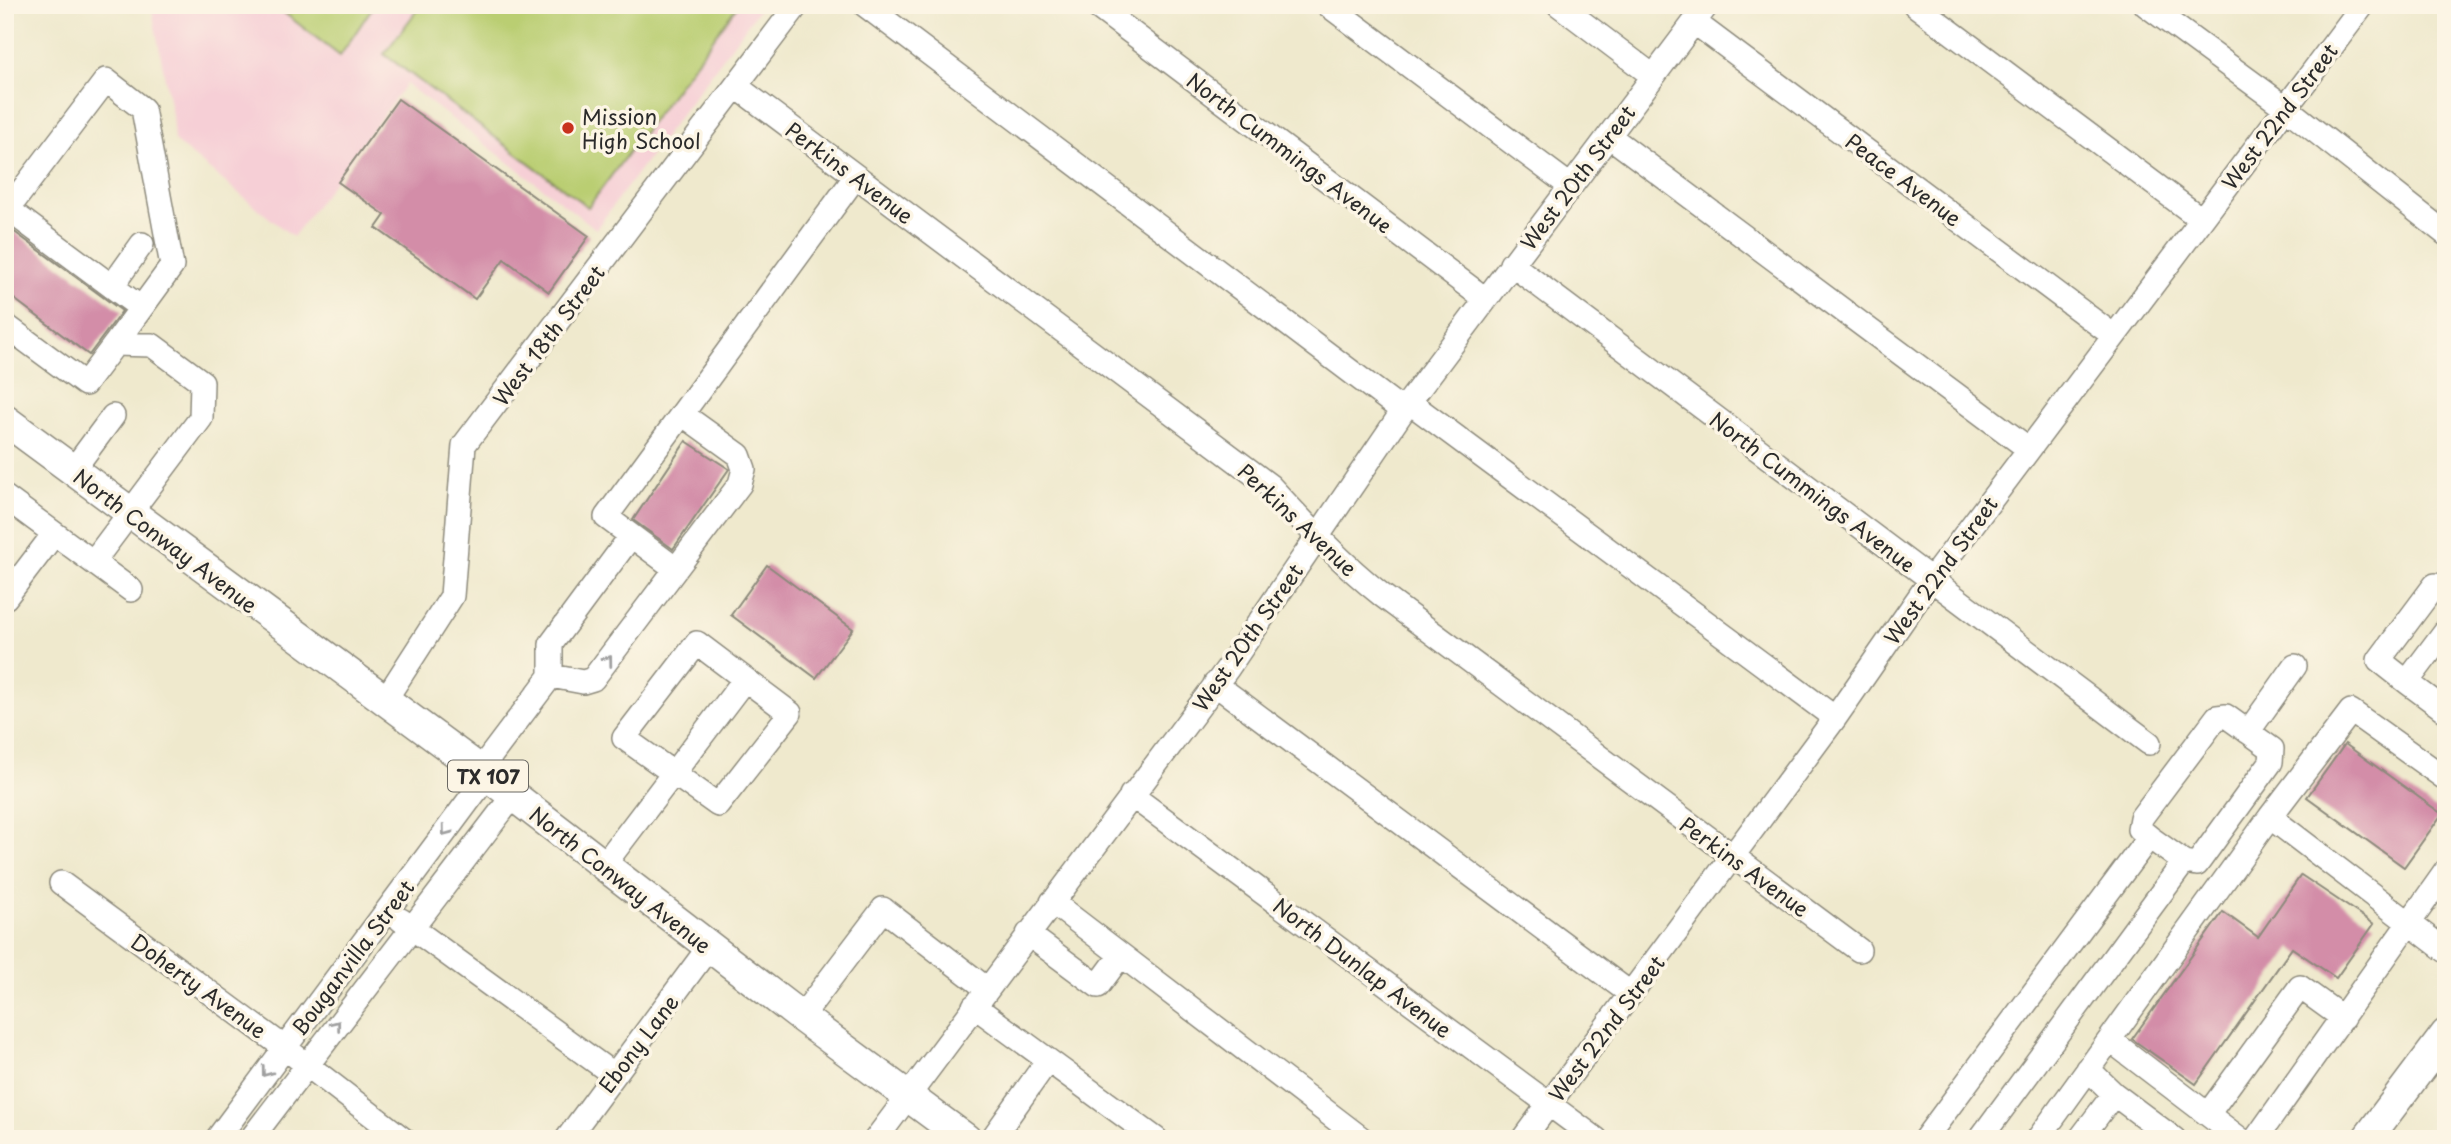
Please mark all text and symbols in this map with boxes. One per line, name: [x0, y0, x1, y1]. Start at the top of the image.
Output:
street label: West 22nd Street: [2213, 36, 2345, 196]
street label: North Cummings Avenue: [1180, 64, 1400, 240]
street label: West 20th Street: [1512, 98, 1642, 256]
place label: Mission High School: [582, 100, 701, 156]
street label: Perkins Avenue: [779, 113, 921, 231]
marker: Mission High School: [560, 120, 576, 136]
street label: Peace Avenue: [1839, 125, 1969, 233]
street label: West 18th Street: [484, 258, 612, 412]
street label: North Cummings Avenue: [1703, 403, 1923, 579]
street label: Perkins Avenue: [1231, 455, 1365, 583]
street label: North Conway Avenue: [67, 460, 265, 620]
street label: West 22nd Street: [1875, 489, 2005, 651]
street label: West 20th Street: [1184, 556, 1310, 718]
one-way arrow: [600, 655, 612, 668]
road number: TX 107: [448, 761, 528, 792]
street label: North Conway Avenue: [523, 798, 719, 960]
street label: Perkins Avenue: [1674, 808, 1816, 924]
one-way arrow: [442, 823, 454, 835]
street label: Bouganvilla Street: [283, 872, 421, 1042]
street label: North Dunlap Avenue: [1267, 889, 1459, 1045]
street label: Doherty Avenue: [124, 925, 274, 1045]
street label: West 22nd Street: [1540, 948, 1672, 1108]
street label: Ebony Lane: [590, 987, 686, 1099]
one-way arrow: [328, 1021, 341, 1033]
one-way arrow: [262, 1064, 275, 1077]

